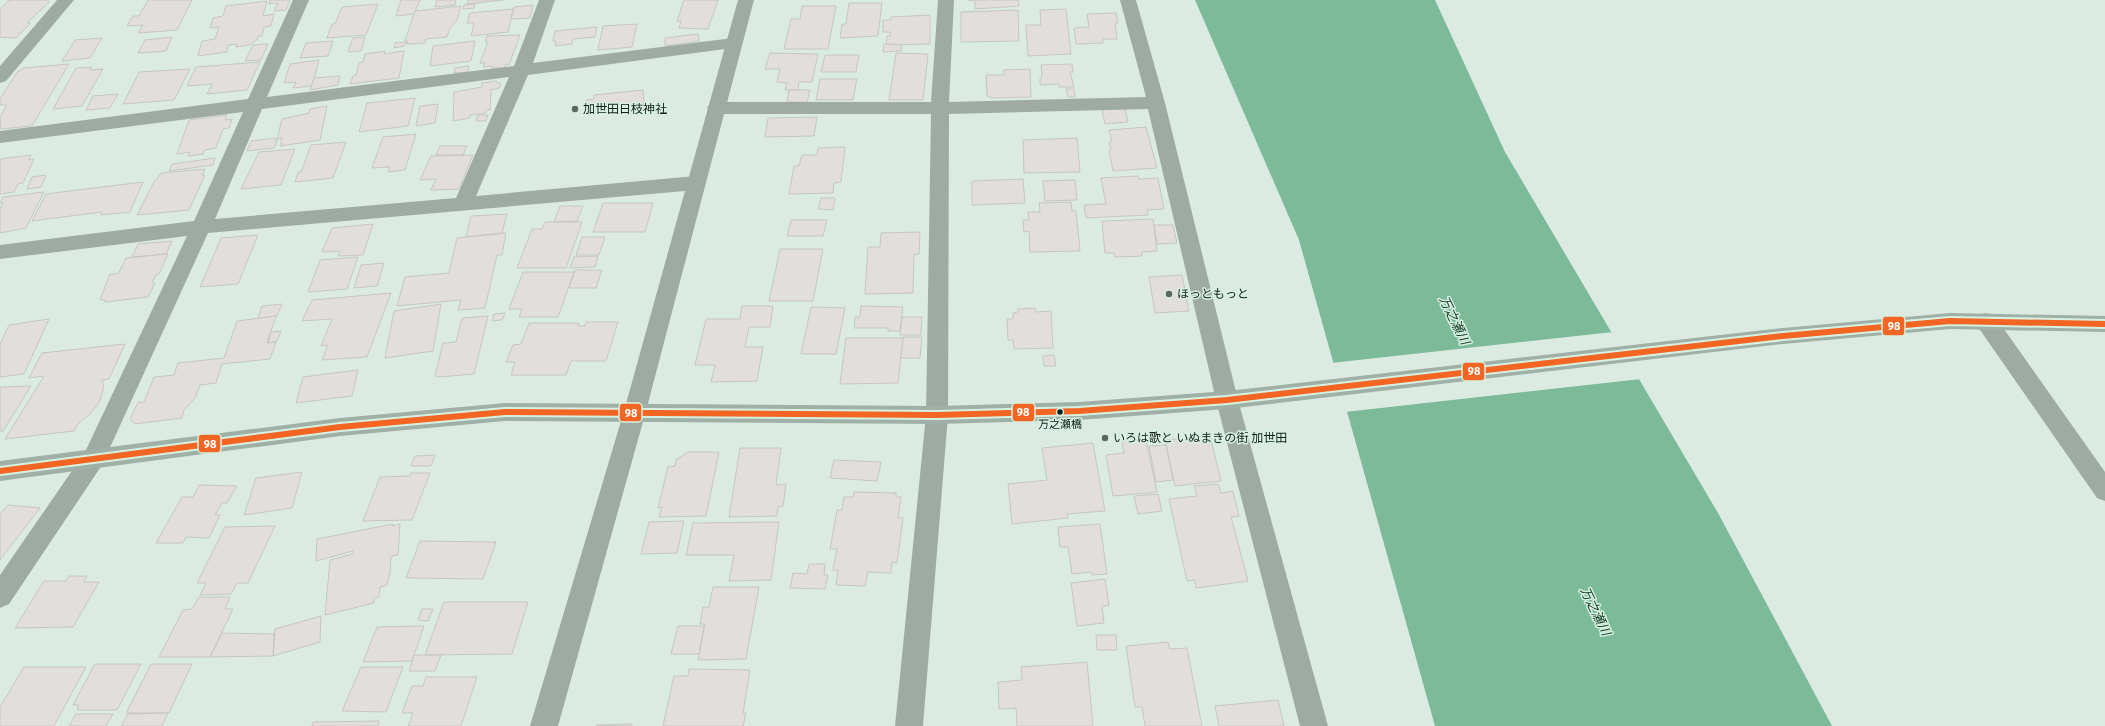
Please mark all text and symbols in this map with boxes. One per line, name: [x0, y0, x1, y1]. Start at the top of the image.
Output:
place label: 加世田日枝神社: [583, 102, 667, 116]
marker: 加世田日枝神社: [570, 104, 580, 114]
place label: ほっともっと: [1177, 287, 1249, 301]
marker: ほっともっと: [1164, 289, 1174, 299]
water label: 万之瀬川: [1436, 294, 1474, 349]
line badge: 98: [1882, 316, 1905, 336]
text: 98: [1888, 320, 1901, 333]
line badge: 98: [1462, 362, 1485, 381]
text: 98: [1468, 365, 1481, 378]
line badge: 98: [619, 403, 642, 422]
line badge: 98: [1012, 403, 1035, 422]
text: 98: [1017, 406, 1030, 419]
text: 98: [625, 407, 638, 420]
marker: 万之瀬橋: [1055, 407, 1065, 417]
place label: 万之瀬橋: [1038, 418, 1082, 431]
place label: いろは歌と いぬまきの街 加世田: [1113, 431, 1287, 445]
marker: いろは歌と いぬまきの街 加世田: [1100, 433, 1110, 443]
line badge: 98: [198, 434, 221, 453]
text: 98: [204, 438, 217, 451]
water label: 万之瀬川: [1577, 585, 1615, 640]

